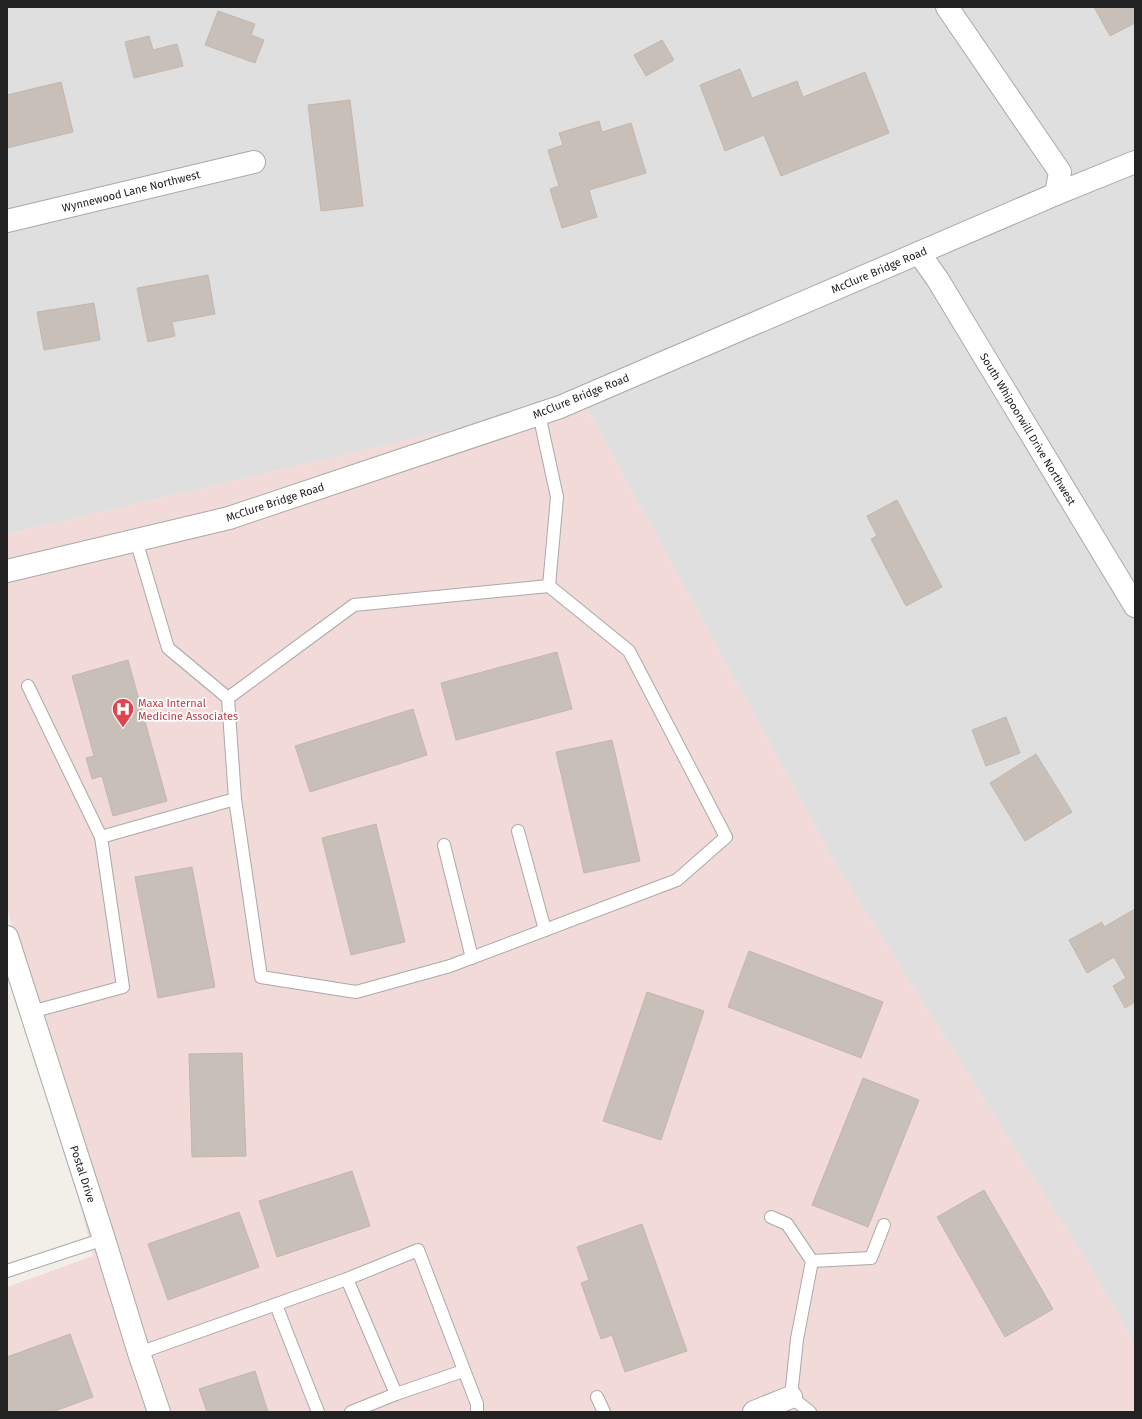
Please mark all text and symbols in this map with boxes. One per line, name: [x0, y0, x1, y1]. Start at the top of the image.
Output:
street label: Wynnewood Lane Northwest: [61, 168, 202, 215]
street label: McClure Bridge Road: [829, 244, 929, 297]
street label: South Whipoorwill Drive Northwest: [977, 351, 1078, 508]
street label: McClure Bridge Road: [531, 371, 631, 422]
street label: McClure Bridge Road: [224, 480, 326, 525]
hospital icon: Maxa Internal Medicine Associates: [110, 696, 136, 729]
place label: Maxa Internal Medicine Associates: [138, 697, 238, 723]
street label: Postal Drive: [67, 1144, 98, 1204]

